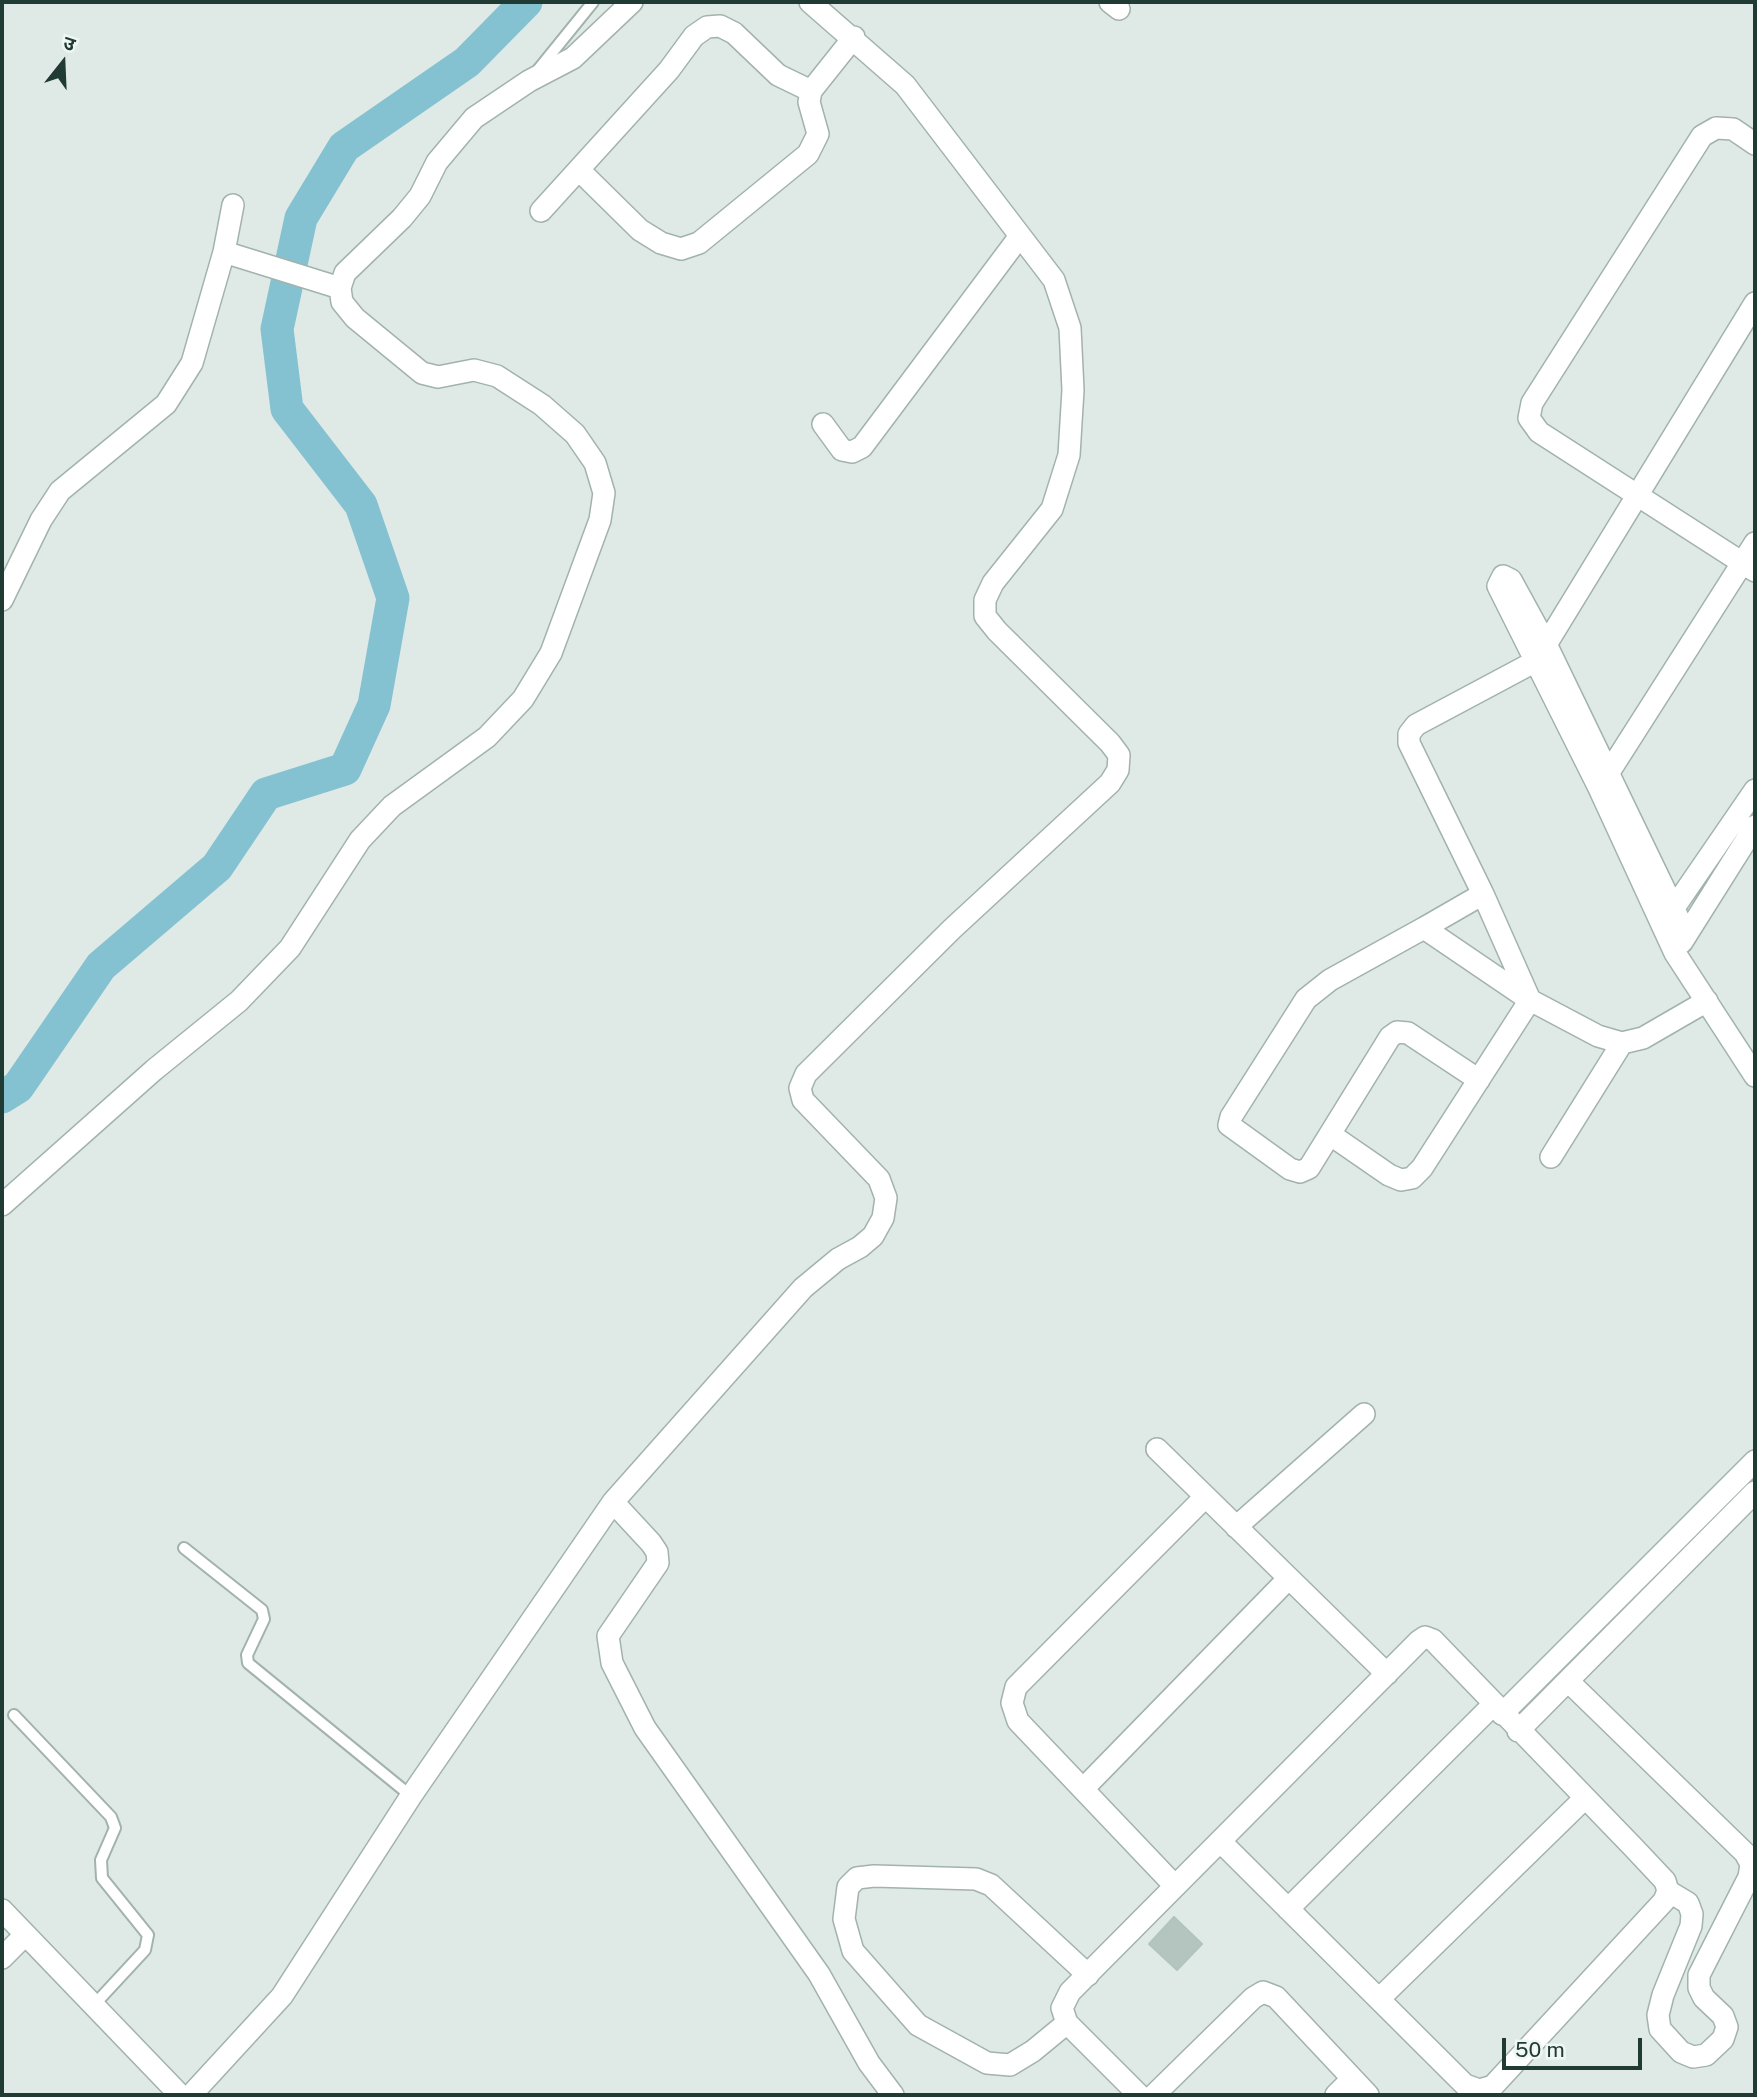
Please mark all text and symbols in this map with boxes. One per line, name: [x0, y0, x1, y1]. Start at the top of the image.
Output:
north arrow: [28, 28, 98, 98]
text: उ: [61, 31, 78, 55]
scale bar: [1505, 2024, 1645, 2068]
text: 50 m: [1515, 2037, 1565, 2062]

